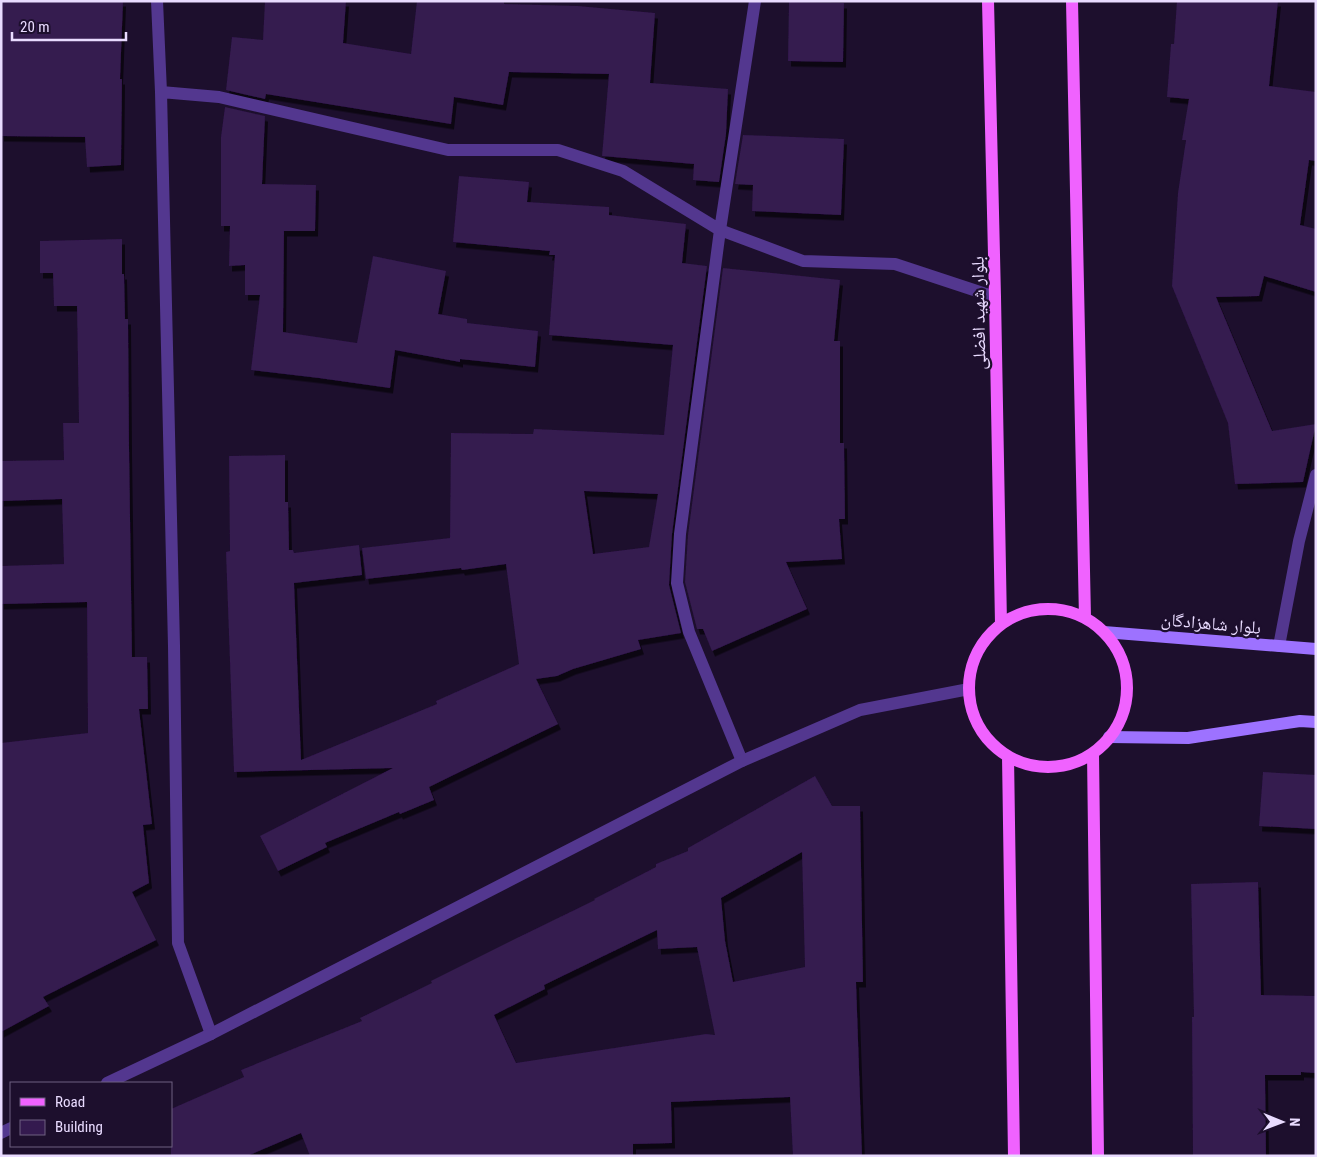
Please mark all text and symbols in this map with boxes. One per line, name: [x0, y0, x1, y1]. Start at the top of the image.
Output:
scale bar: [12, 10, 126, 42]
text: 20 m: [20, 18, 50, 36]
street label: بلوار شهید افضلی: [967, 256, 990, 370]
street label: بلوار شاهزادگان: [1160, 608, 1262, 639]
legend: [10, 1082, 172, 1147]
text: Road: [55, 1093, 85, 1111]
north arrow: [1257, 1097, 1307, 1147]
text: Building: [55, 1118, 103, 1136]
text: N: [1287, 1118, 1303, 1127]

